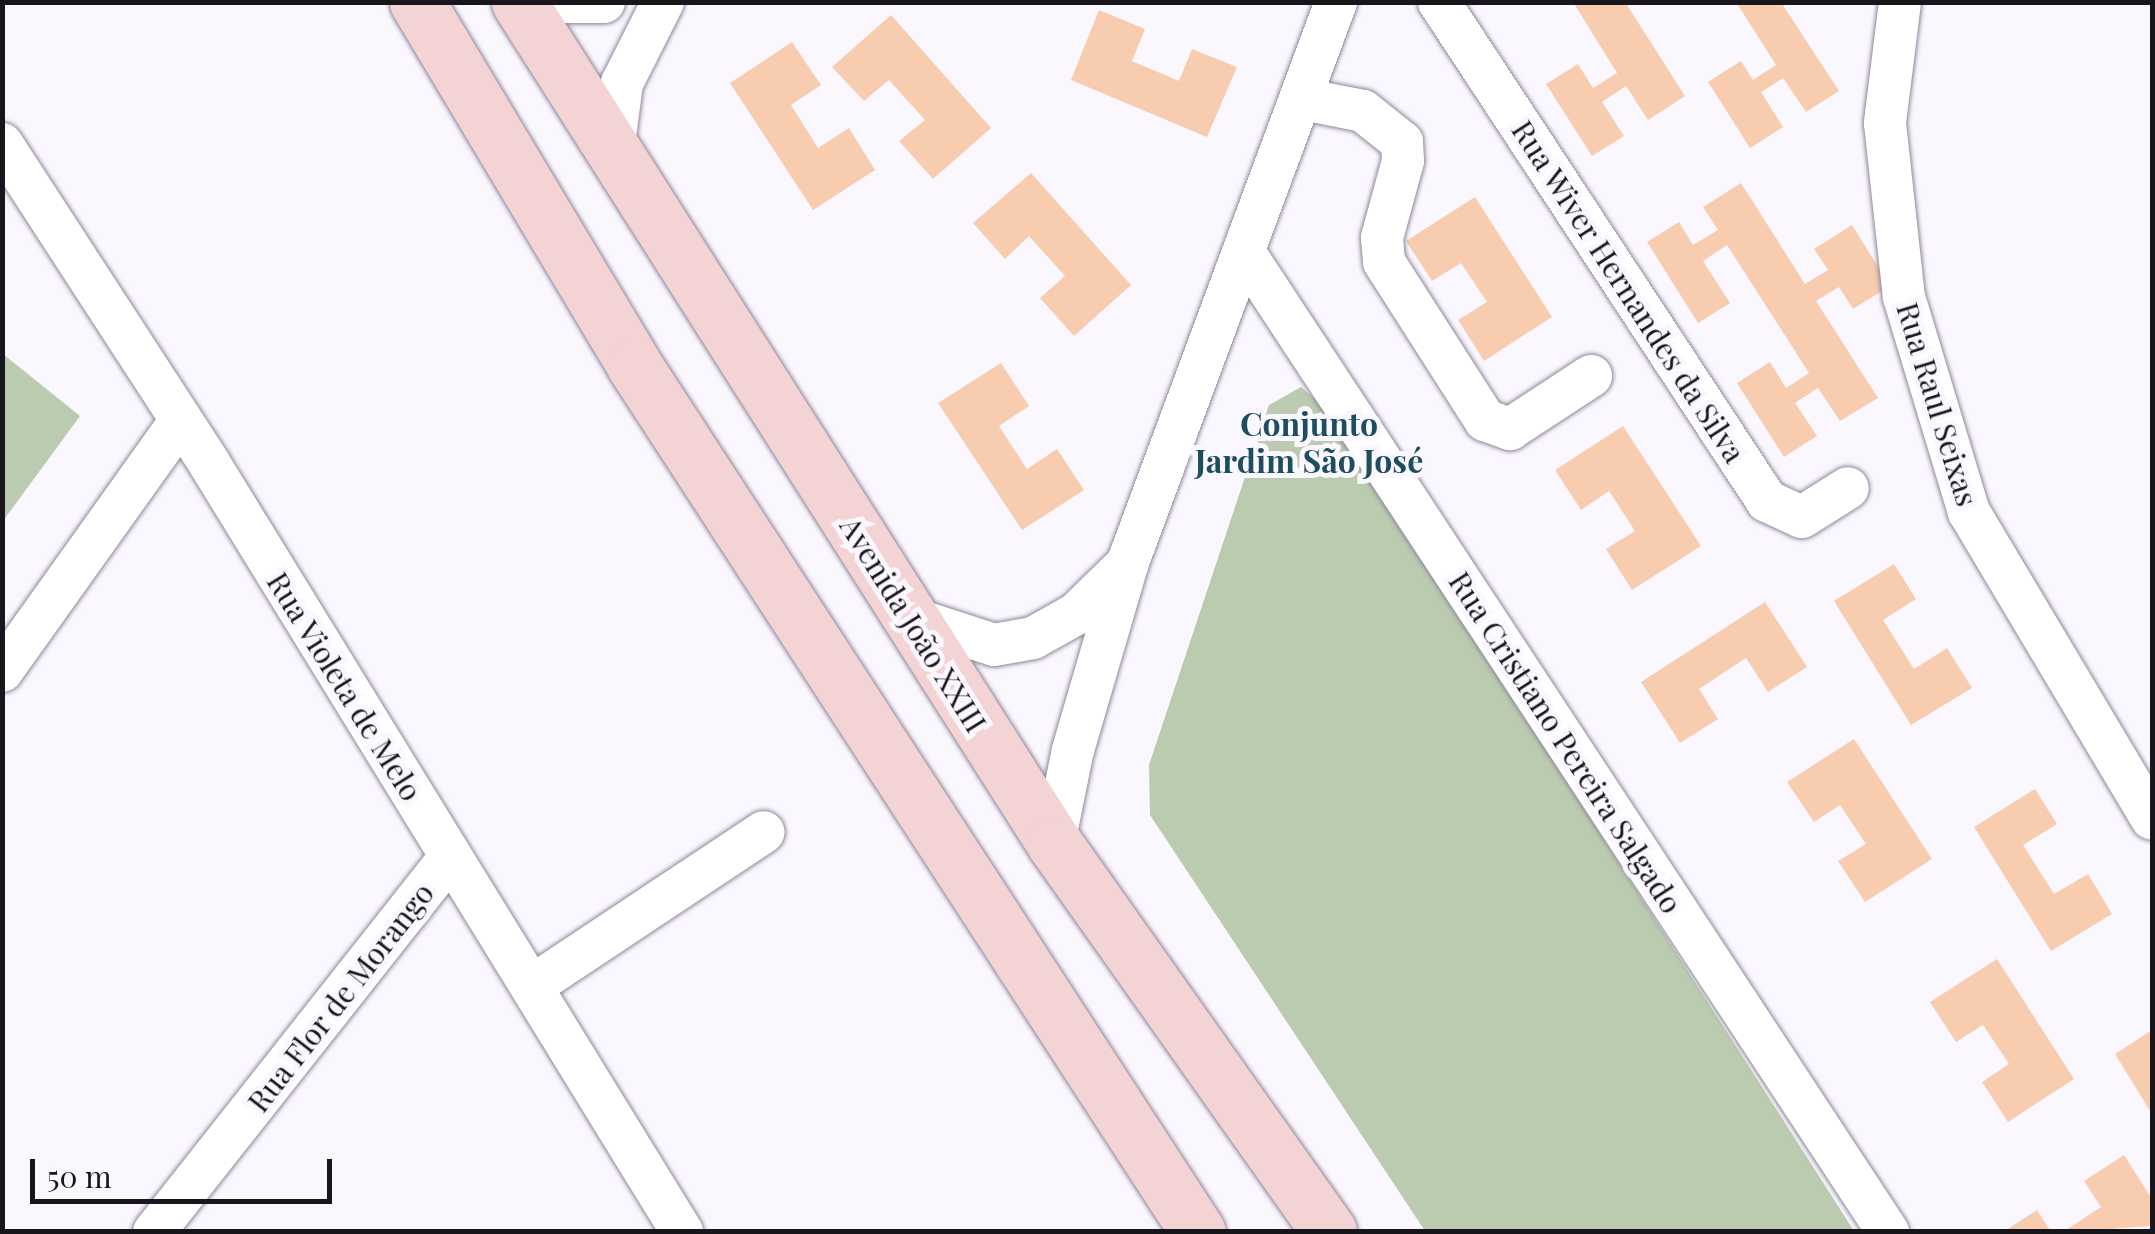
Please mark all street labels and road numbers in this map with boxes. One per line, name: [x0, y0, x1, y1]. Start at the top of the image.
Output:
street label: Rua Wiver Hernandes da Silva: [1504, 112, 1754, 470]
street label: Rua Raul Seixas: [1890, 298, 1986, 510]
street label: Avenida João XXIII: [833, 509, 995, 739]
street label: Rua Violeta de Melo: [260, 564, 430, 808]
street label: Rua Cristiano Pereira Salgado: [1442, 564, 1690, 920]
street label: Rua Flor de Morango: [239, 875, 441, 1119]

